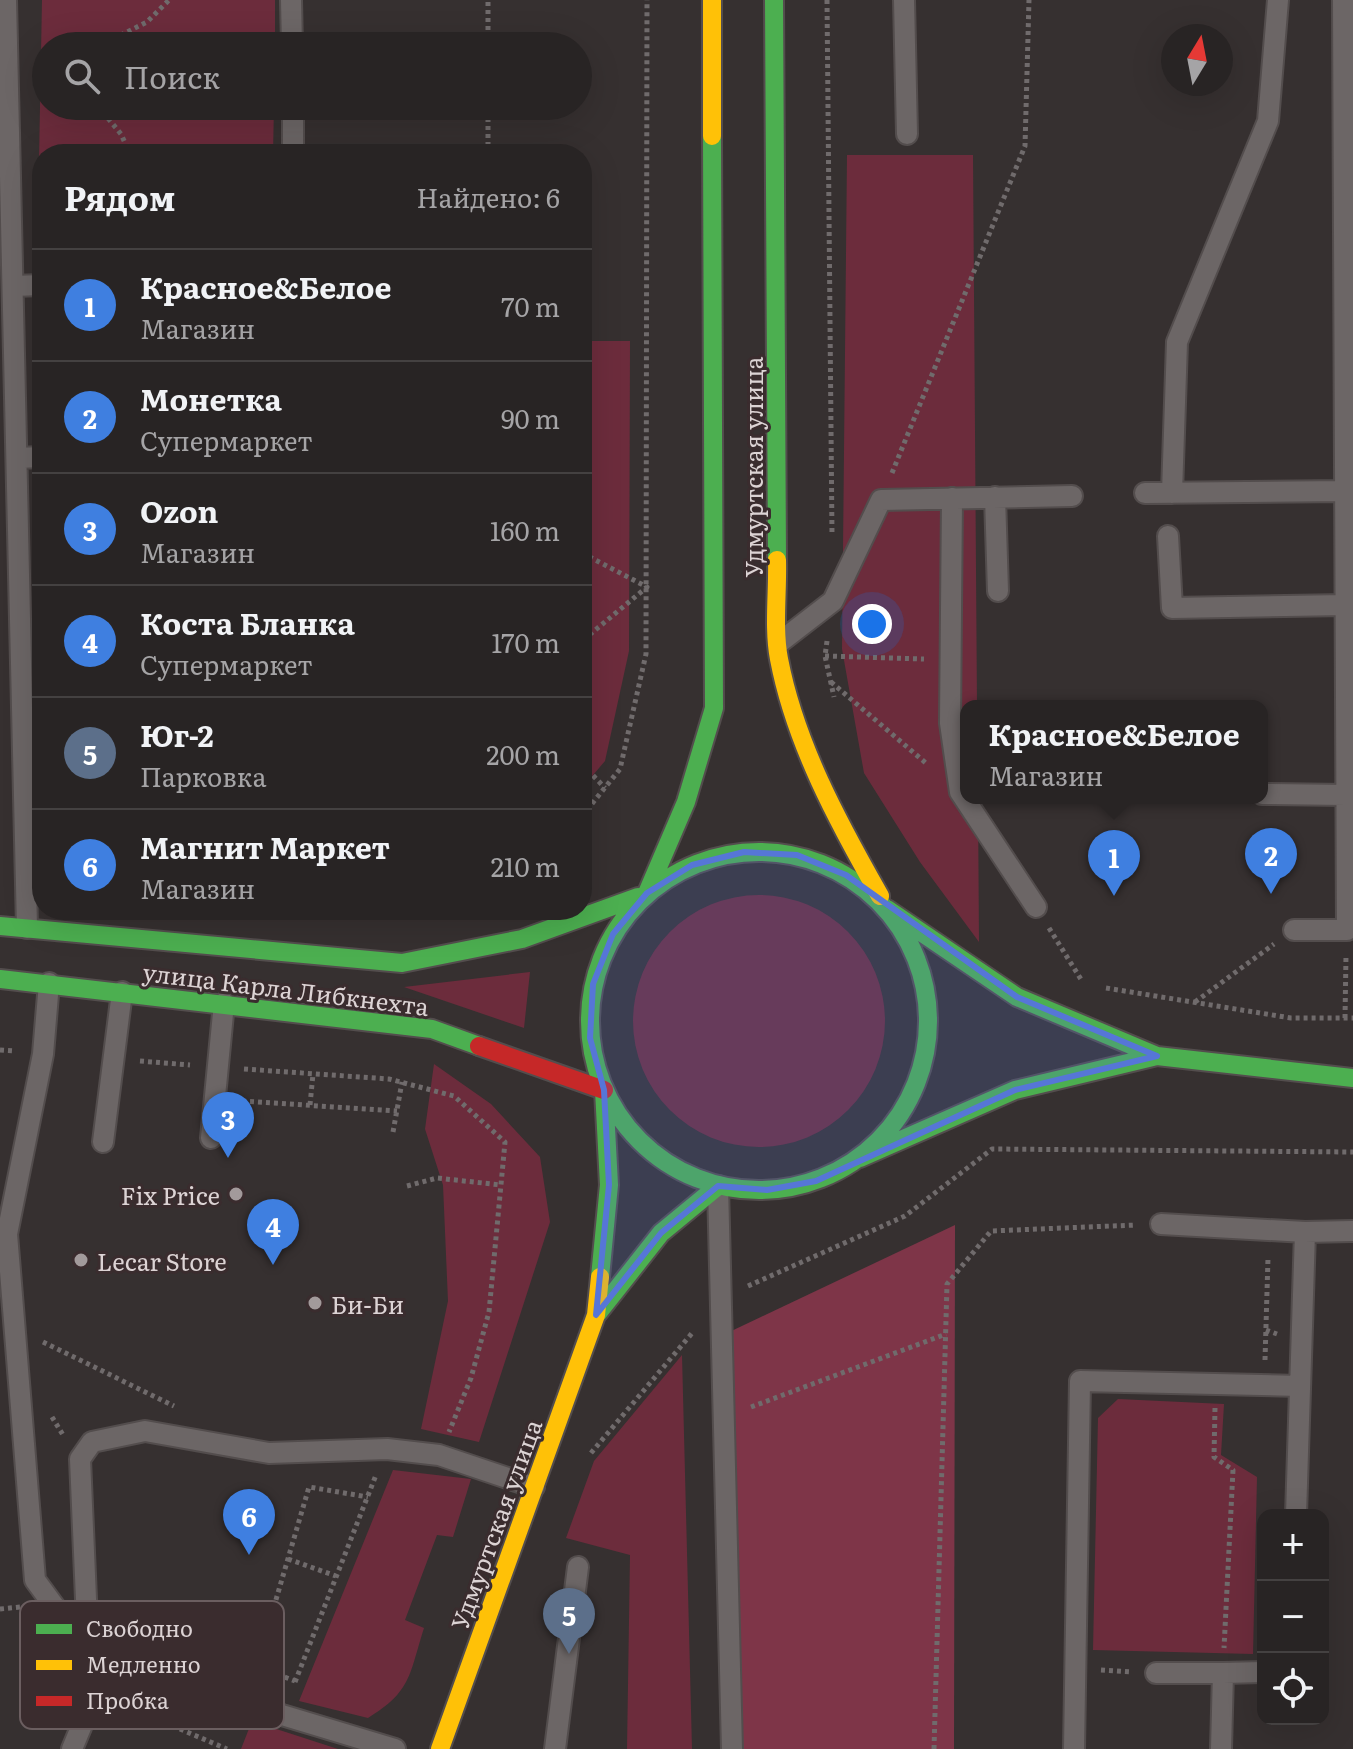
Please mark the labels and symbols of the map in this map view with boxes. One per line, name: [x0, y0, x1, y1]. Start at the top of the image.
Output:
north arrow: [1161, 24, 1233, 96]
street label: Удмуртская улица: [735, 356, 770, 578]
your location: [852, 604, 892, 644]
pin: 2: [1245, 828, 1297, 894]
pin: 1: [1088, 830, 1140, 896]
street label: улица Карла Либкнехта: [141, 953, 431, 1023]
pin: 3: [202, 1092, 254, 1158]
place label: Fix Price: [121, 1177, 220, 1212]
marker: Fix Price: [227, 1185, 245, 1203]
pin: 4: [247, 1199, 299, 1265]
place label: Lecar Store: [97, 1243, 227, 1278]
marker: Lecar Store: [72, 1251, 90, 1269]
place label: Би-Би: [331, 1286, 404, 1321]
marker: Би-Би: [306, 1294, 324, 1312]
street label: Удмуртская улица: [441, 1414, 549, 1634]
pin: 6: [223, 1489, 275, 1555]
pin: 5: [543, 1588, 595, 1654]
legend: [20, 1601, 284, 1729]
text: Свободно: [86, 1611, 193, 1644]
text: Медленно: [86, 1647, 201, 1680]
text: Пробка: [86, 1683, 169, 1716]

